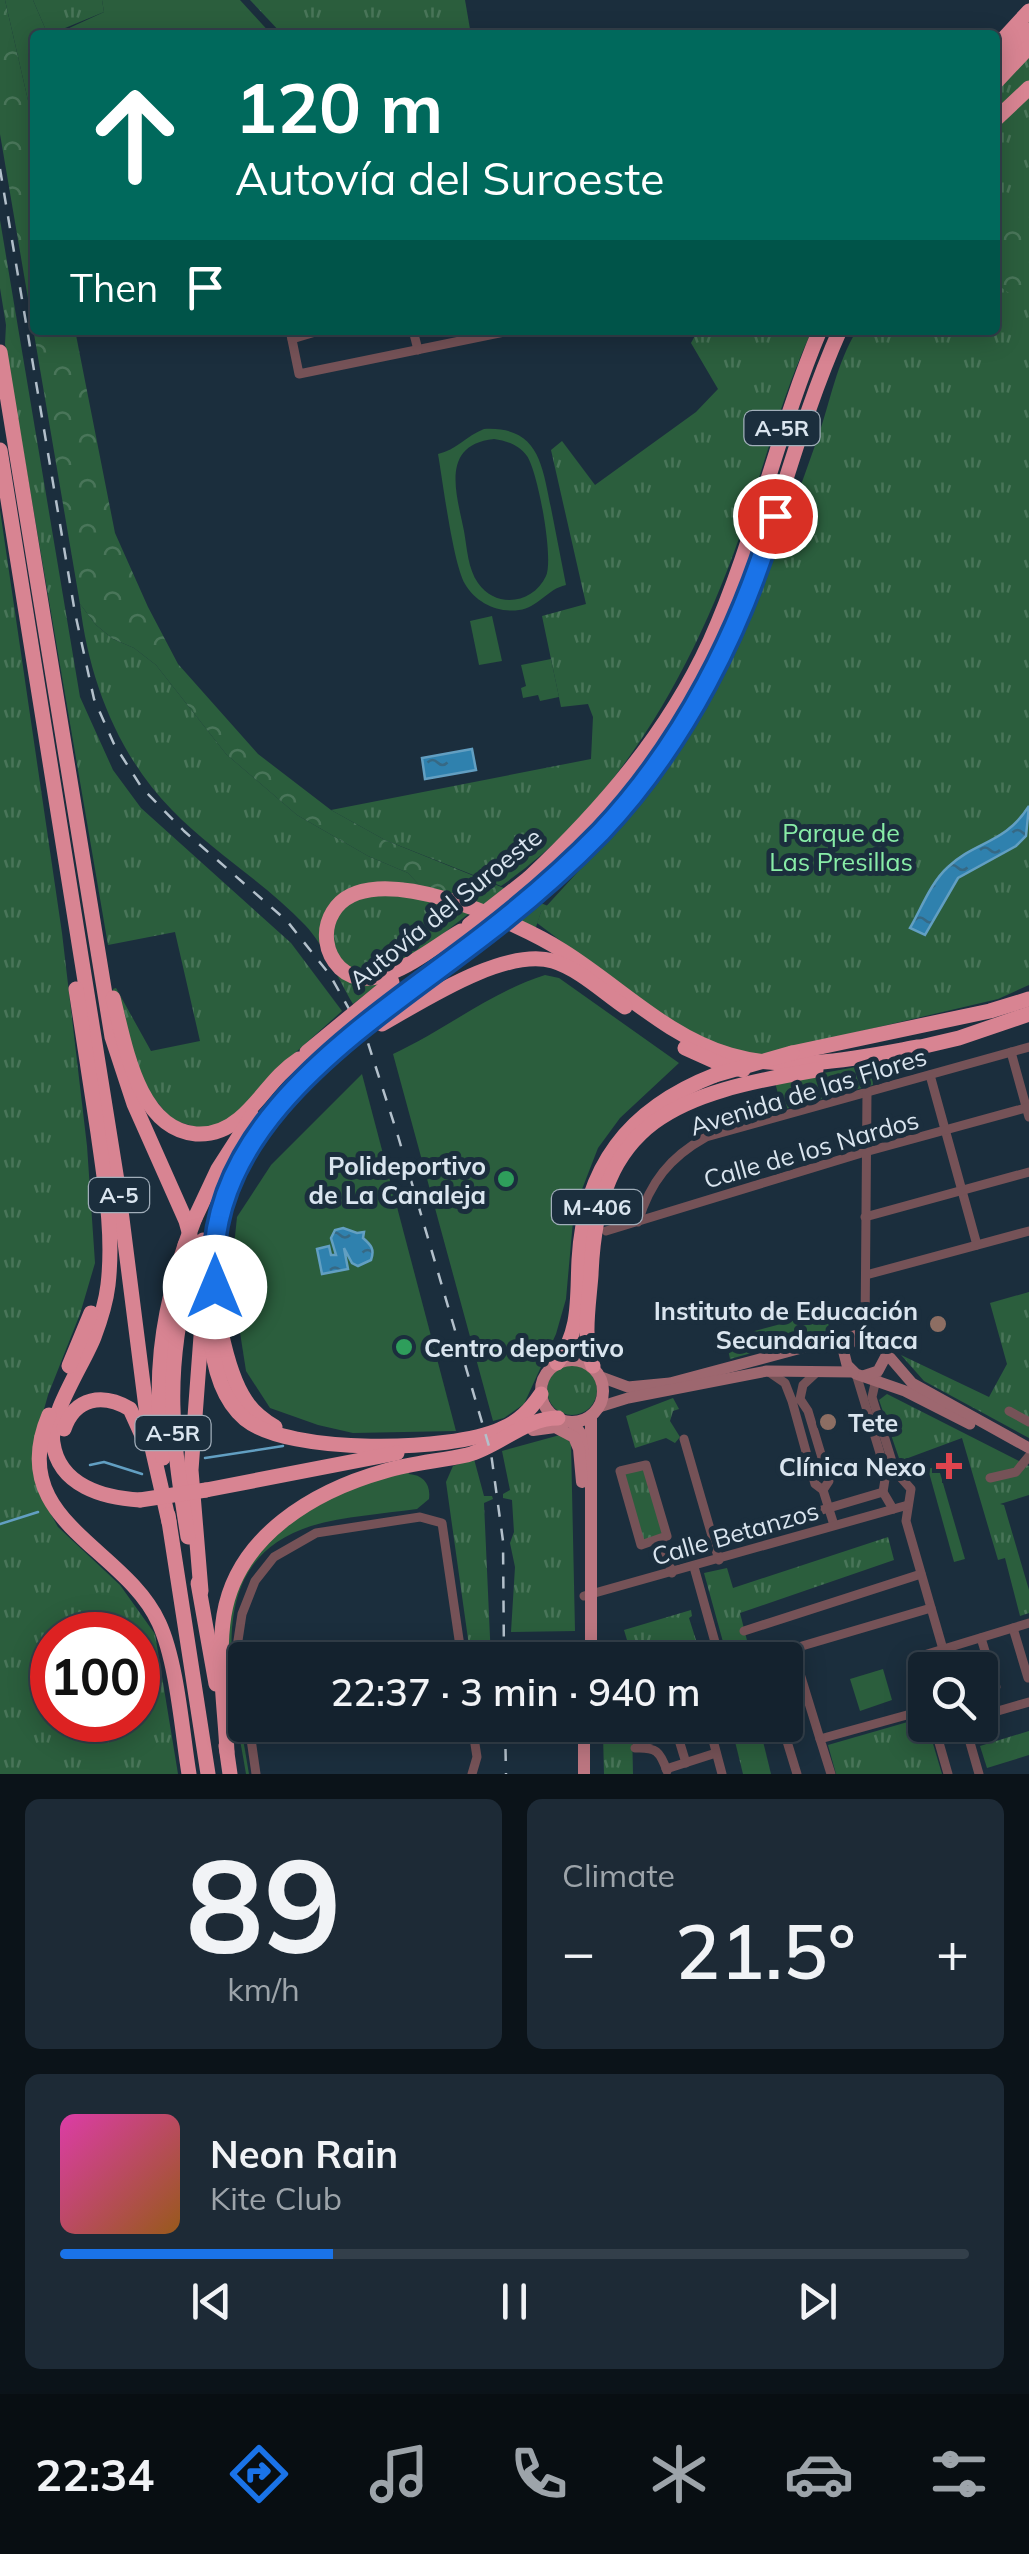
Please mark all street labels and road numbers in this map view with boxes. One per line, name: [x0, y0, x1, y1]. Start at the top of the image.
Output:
road number: A-5R: [744, 411, 820, 445]
street label: Autovía del Suroeste: [343, 821, 547, 995]
street label: Avenida de las Flores: [686, 1040, 930, 1142]
street label: Calle de los Nardos: [700, 1103, 922, 1195]
road number: A-5: [89, 1178, 149, 1212]
road number: M-406: [552, 1190, 642, 1224]
road number: A-5R: [136, 1416, 210, 1450]
street label: Calle Betanzos: [648, 1494, 822, 1572]

